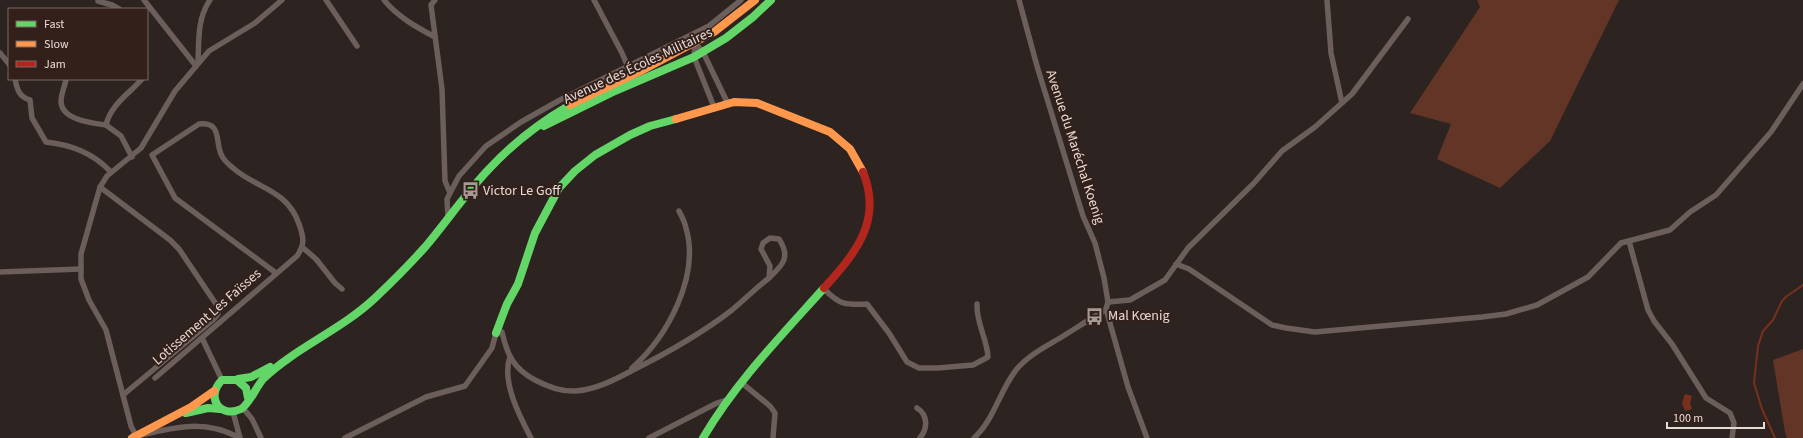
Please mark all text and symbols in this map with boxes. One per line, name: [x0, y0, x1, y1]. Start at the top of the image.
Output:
legend: [8, 8, 148, 80]
text: Fast: [44, 16, 64, 33]
street label: Avenue des Écoles Militaires: [560, 23, 716, 109]
text: Slow: [44, 36, 69, 53]
text: Jam: [44, 56, 66, 73]
street label: Avenue du Maréchal Koenig: [1041, 67, 1109, 227]
bus stop icon: Victor Le Goff: [460, 181, 480, 201]
place label: Victor Le Goff: [483, 181, 561, 201]
street label: Lotissement Les Faïsses: [148, 264, 266, 370]
bus stop icon: Mal Kœnig: [1085, 306, 1105, 326]
place label: Mal Kœnig: [1108, 306, 1170, 326]
scale bar: [1667, 404, 1764, 430]
text: 100 m: [1673, 410, 1703, 427]

